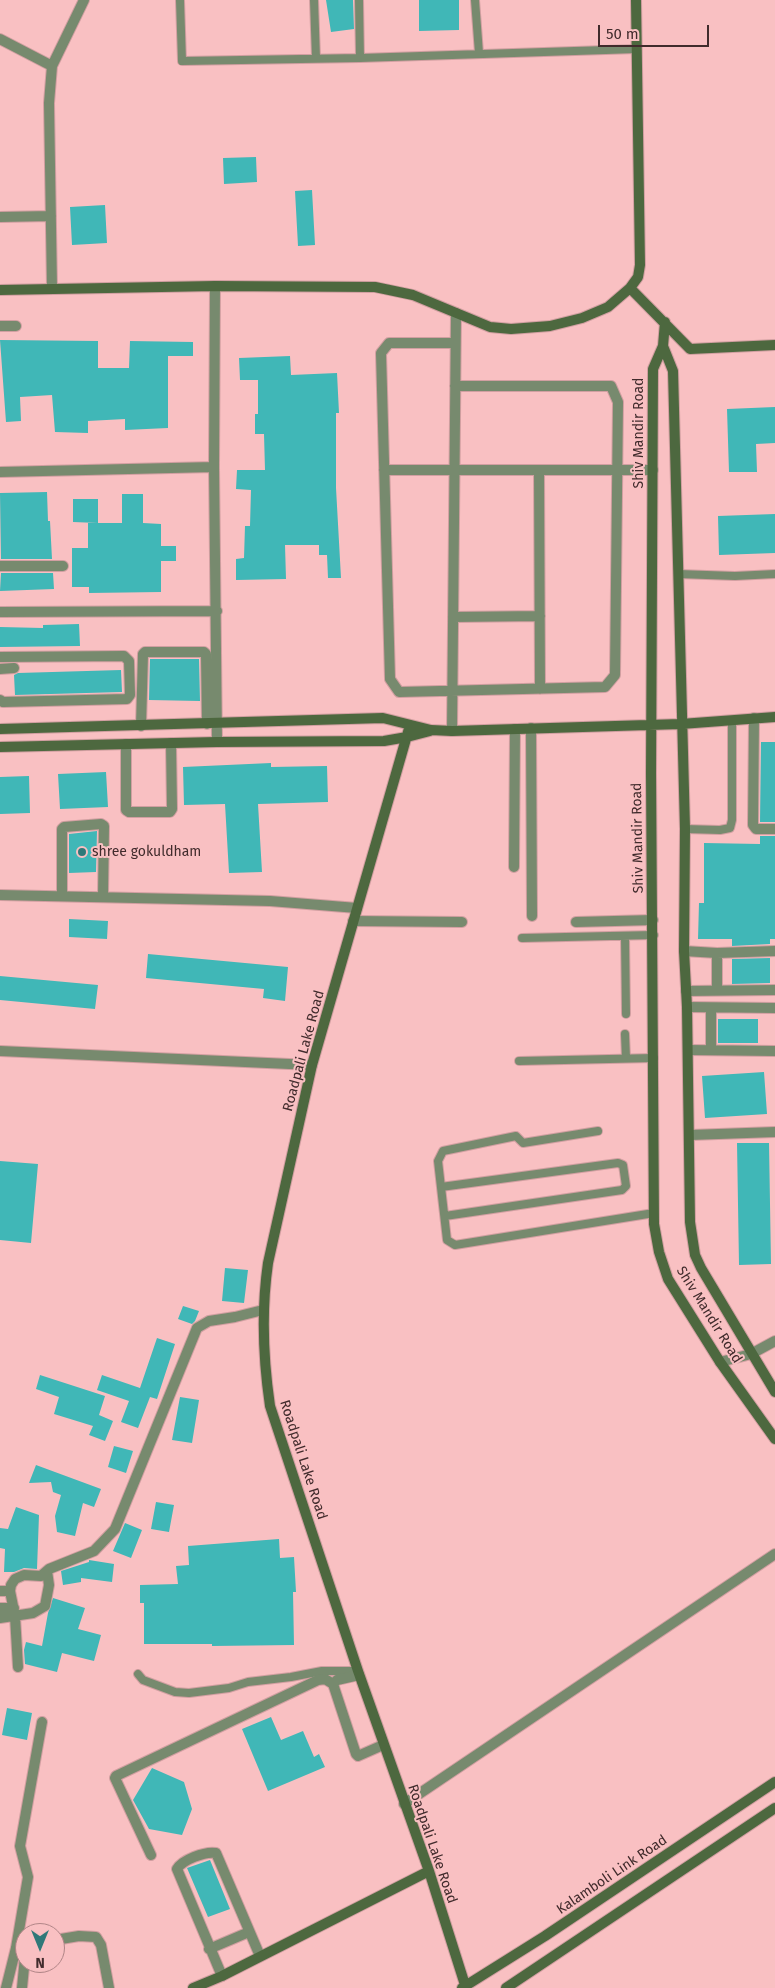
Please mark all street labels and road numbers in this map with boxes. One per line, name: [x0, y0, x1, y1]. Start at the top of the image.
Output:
street label: Shiv Mandir Road: [631, 378, 647, 488]
street label: Shiv Mandir Road: [629, 782, 647, 894]
street label: Roadpali Lake Road: [280, 989, 328, 1113]
street label: Shiv Mandir Road: [673, 1264, 745, 1366]
street label: Roadpali Lake Road: [276, 1398, 330, 1522]
street label: Roadpali Lake Road: [404, 1782, 460, 1906]
street label: Kalamboli Link Road: [553, 1832, 671, 1918]

